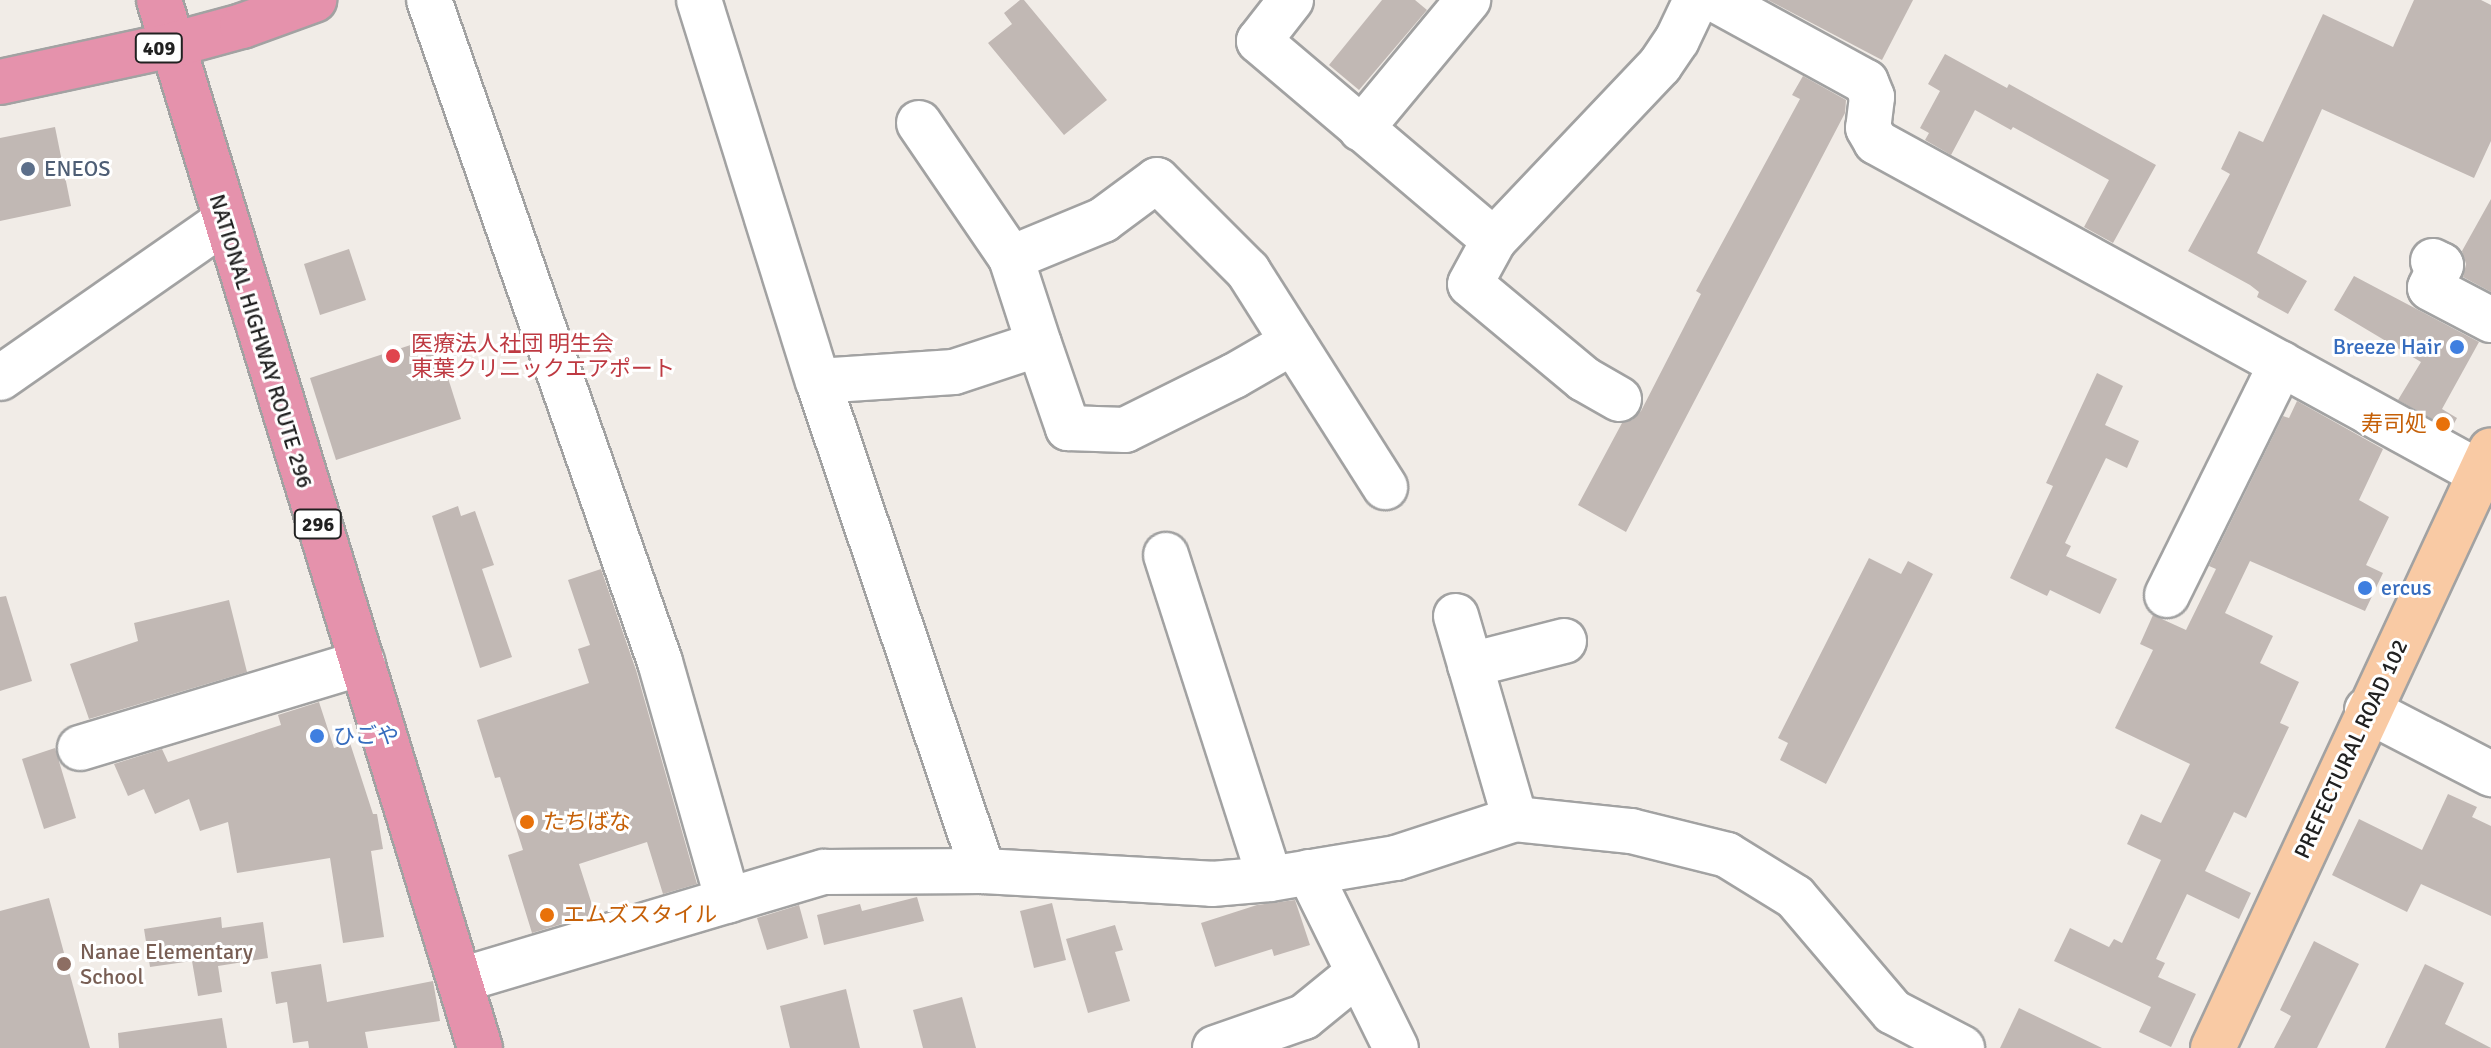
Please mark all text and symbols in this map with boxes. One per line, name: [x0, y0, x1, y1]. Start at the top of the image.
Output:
road number: 409: [133, 32, 185, 64]
place label: ENEOS: [44, 156, 110, 182]
marker: ENEOS: [19, 160, 37, 178]
street label: NATIONAL HIGHWAY ROUTE 296: [204, 191, 318, 491]
place label: 医療法人社団 明生会 東葉クリニックエアポート: [411, 330, 675, 382]
place label: Breeze Hair: [2333, 334, 2441, 360]
marker: Breeze Hair: [2448, 338, 2466, 356]
marker: 医療法人社団 明生会 東葉クリニックエアポート: [382, 345, 404, 367]
place label: 寿司処: [2361, 411, 2427, 437]
marker: 寿司処: [2434, 415, 2452, 433]
road number: 296: [292, 508, 344, 540]
place label: ercus: [2381, 575, 2432, 601]
marker: ercus: [2356, 579, 2374, 597]
street label: PREFECTURAL ROAD 102: [2289, 635, 2413, 863]
place label: ひごや: [333, 723, 399, 749]
marker: ひごや: [308, 727, 326, 745]
place label: たちばな: [543, 809, 631, 835]
marker: たちばな: [518, 813, 536, 831]
place label: エムズスタイル: [563, 902, 717, 928]
marker: エムズスタイル: [538, 906, 556, 924]
place label: Nanae Elementary School: [80, 938, 253, 990]
marker: Nanae Elementary School: [55, 955, 73, 973]

